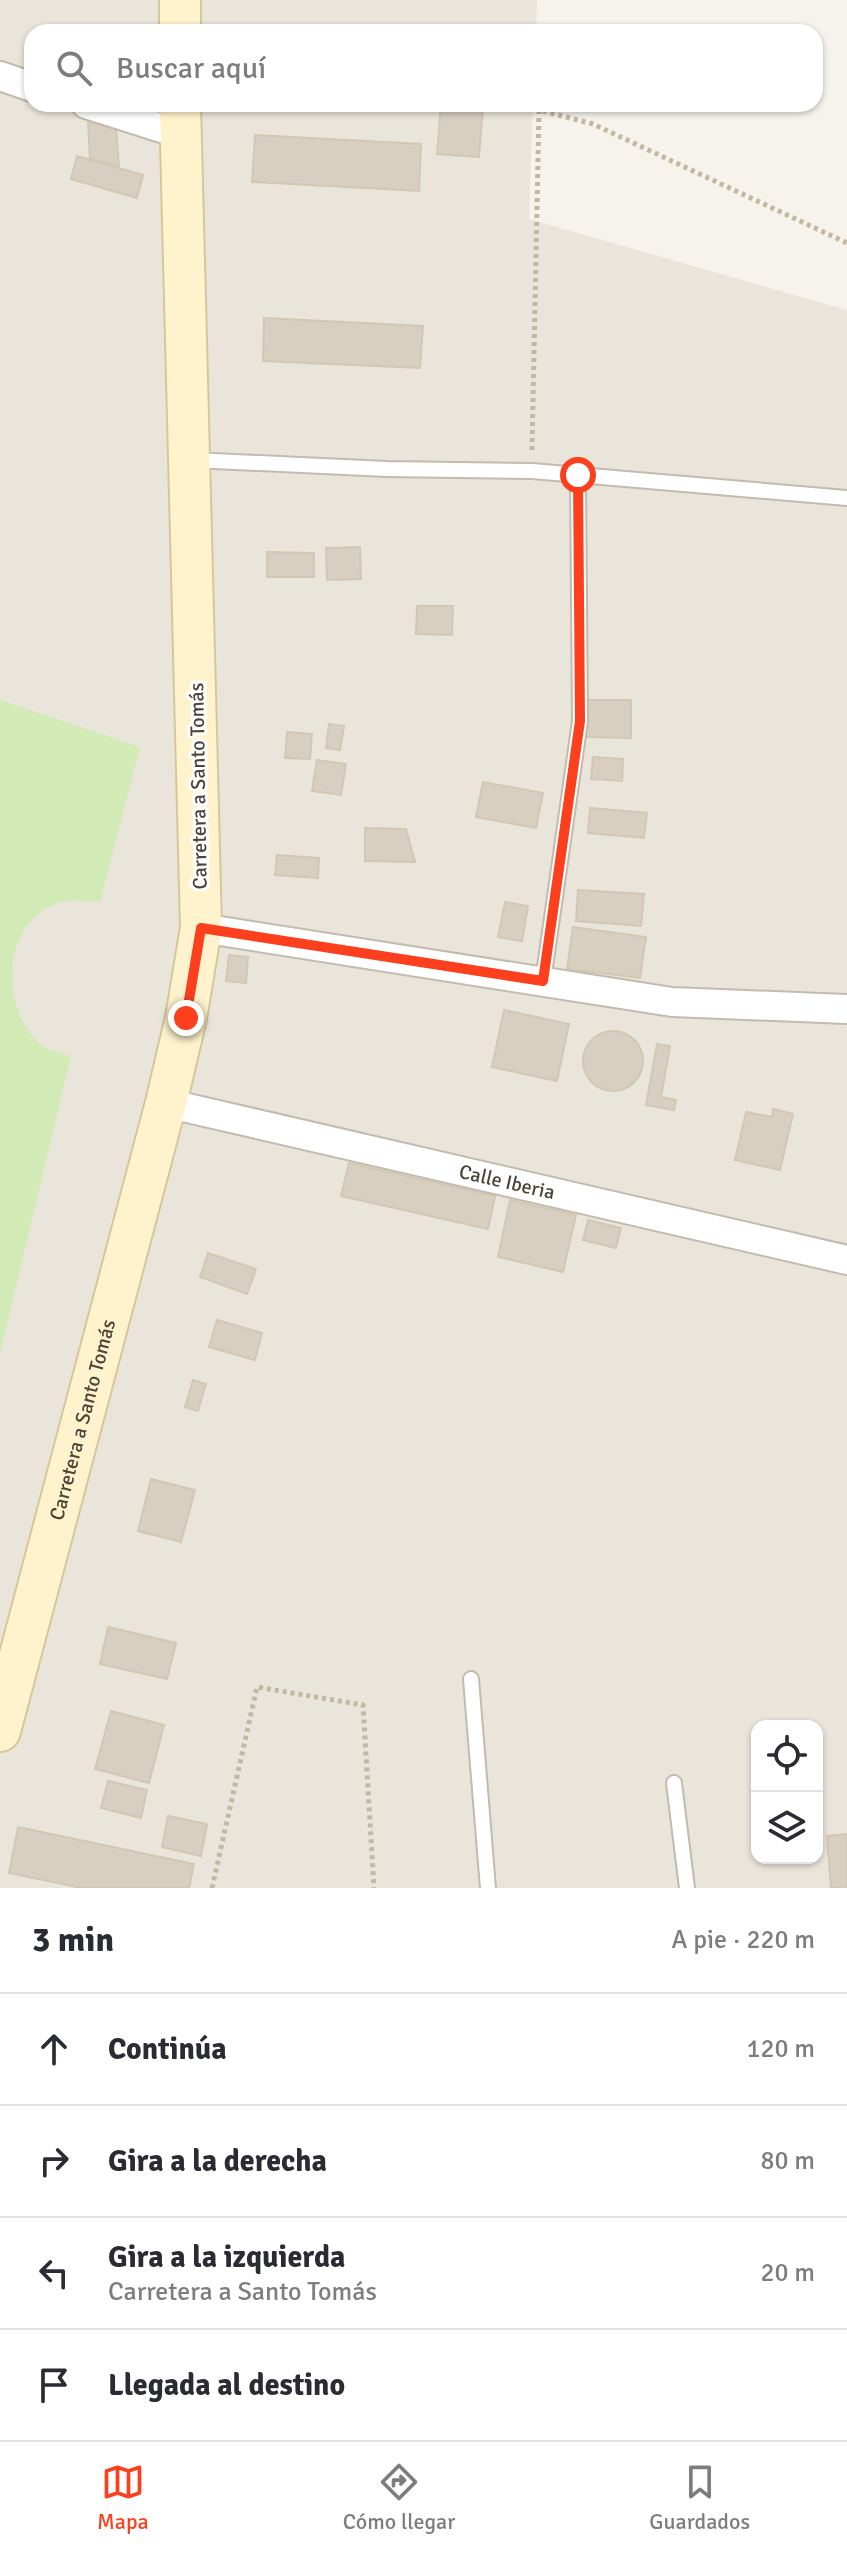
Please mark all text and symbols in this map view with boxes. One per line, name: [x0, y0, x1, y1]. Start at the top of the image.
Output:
search box: [24, 24, 823, 112]
icon: search: [52, 46, 96, 90]
text: Buscar aquí: [116, 50, 266, 87]
route start: [560, 457, 596, 493]
street label: Carretera a Santo Tomás: [184, 682, 213, 890]
route end: [168, 1000, 204, 1036]
street label: Calle Iberia: [457, 1159, 557, 1205]
street label: Carretera a Santo Tomás: [44, 1316, 121, 1523]
map controls: [751, 1720, 823, 1864]
button: locate: [751, 1720, 823, 1792]
button: layers: [751, 1792, 823, 1864]
text: 3 min: [32, 1919, 114, 1961]
text: A pie · 220 m: [672, 1924, 815, 1956]
icon: ahead: [32, 2027, 76, 2071]
text: Continúa: [108, 2031, 227, 2068]
text: 120 m: [746, 2033, 815, 2065]
icon: right: [32, 2139, 76, 2183]
text: Gira a la derecha: [108, 2143, 327, 2180]
text: 80 m: [760, 2145, 815, 2177]
text: Gira a la izquierda: [108, 2239, 345, 2276]
icon: left: [32, 2251, 76, 2295]
text: 20 m: [760, 2257, 815, 2289]
text: Carretera a Santo Tomás: [108, 2276, 377, 2308]
icon: arrive: [32, 2363, 76, 2407]
text: Llegada al destino: [108, 2367, 345, 2404]
tab: Mapa: [97, 2460, 149, 2535]
tab: Cómo llegar: [343, 2460, 455, 2535]
tab: Guardados: [649, 2460, 750, 2535]

